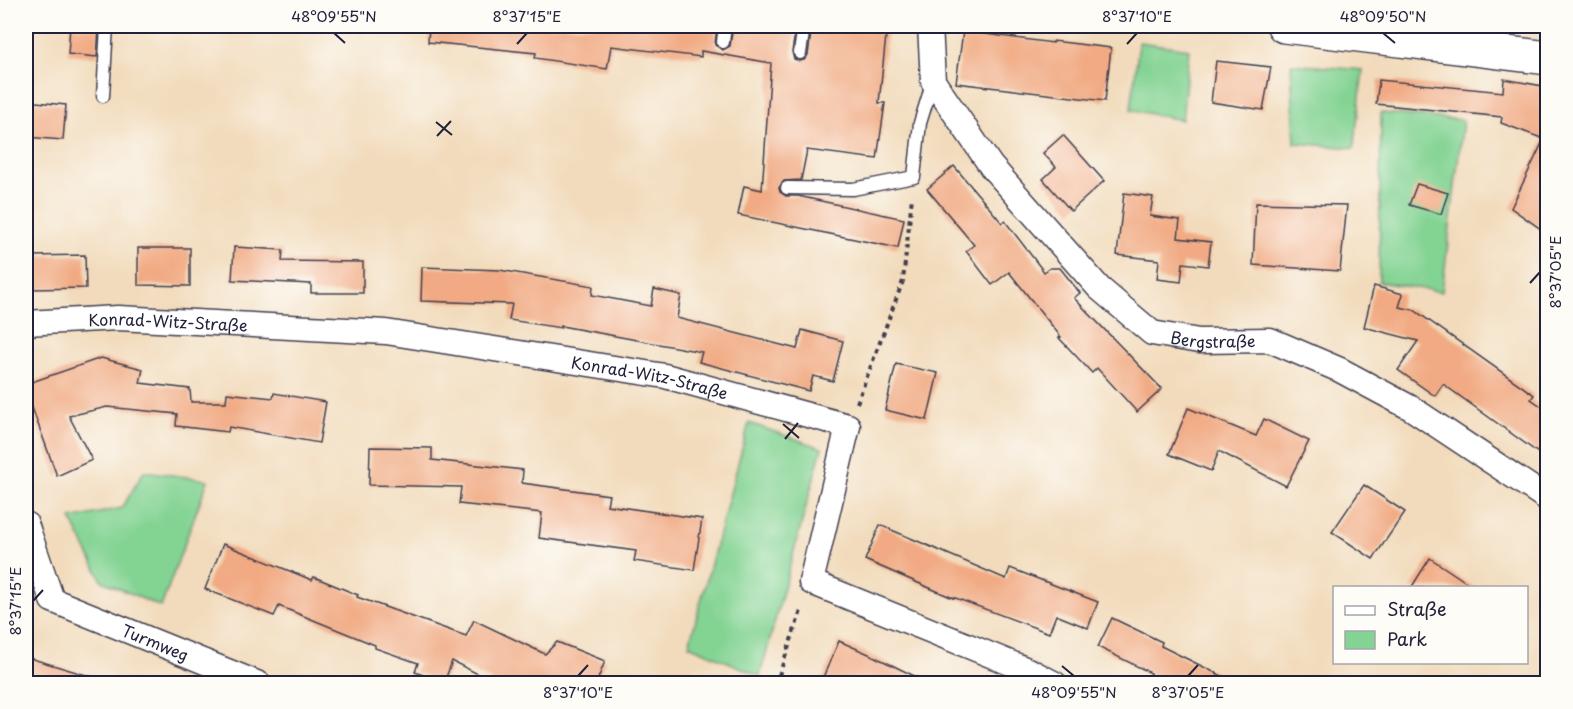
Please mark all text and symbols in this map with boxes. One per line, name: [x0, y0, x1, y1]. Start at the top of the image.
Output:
text: 48°09'55"N: [291, 4, 377, 27]
text: 8°37'15"E: [492, 4, 562, 27]
text: 8°37'10"E: [1102, 4, 1172, 27]
text: 48°09'50"N: [1340, 4, 1426, 27]
text: 8°37'05"E: [1543, 236, 1566, 308]
street label: Konrad-Witz-Straße: [87, 306, 248, 337]
street label: Bergstraße: [1169, 324, 1256, 353]
street label: Konrad-Witz-Straße: [570, 349, 731, 405]
text: 8°37'15"E: [3, 566, 26, 636]
legend: [1333, 586, 1528, 664]
text: Straße: [1387, 595, 1447, 622]
street label: Turmweg: [118, 618, 193, 666]
text: Park: [1387, 625, 1427, 652]
text: 8°37'10"E: [543, 680, 613, 703]
text: 48°09'55"N: [1031, 680, 1117, 703]
text: 8°37'05"E: [1152, 680, 1224, 703]

